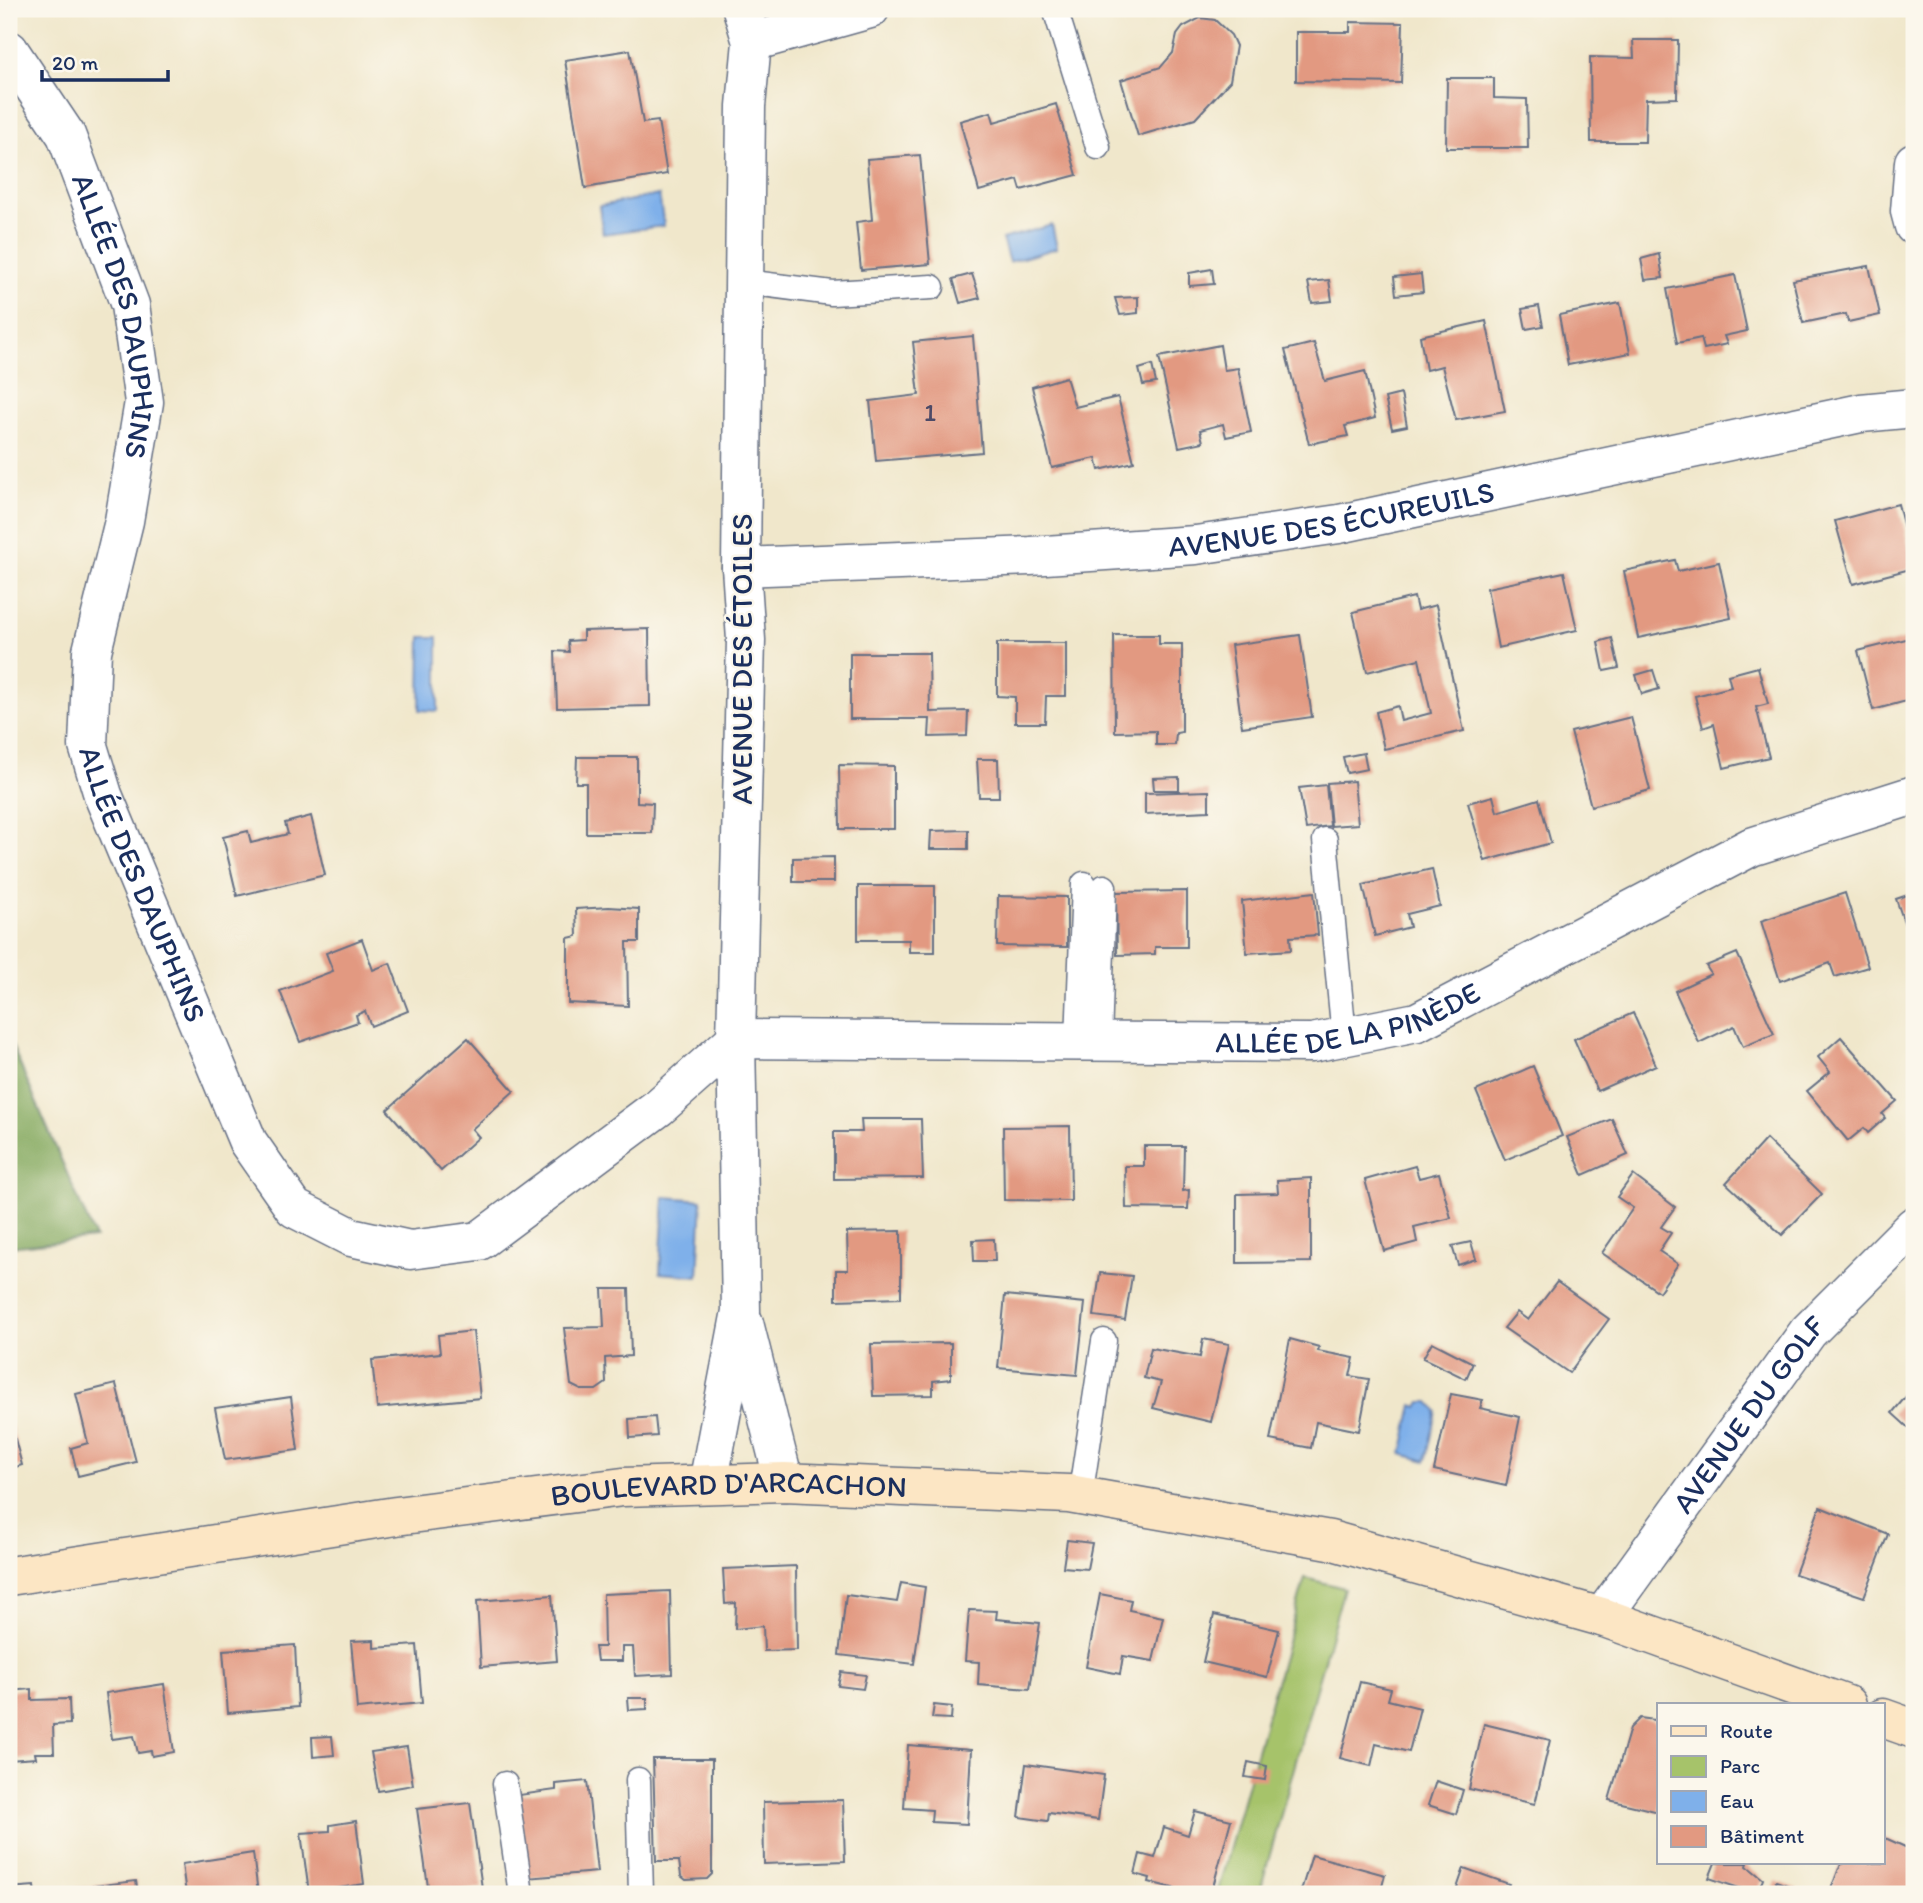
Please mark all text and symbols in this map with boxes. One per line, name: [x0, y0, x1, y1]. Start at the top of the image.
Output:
scale bar: [42, 38, 168, 82]
text: 20 m: [52, 50, 99, 75]
street label: ALLÉE DES DAUPHINS: [64, 168, 164, 462]
house number: 1: [924, 396, 936, 428]
street label: AVENUE DES ÉCUREUILS: [1167, 473, 1497, 565]
street label: AVENUE DES ÉTOILES: [723, 513, 760, 805]
street label: ALLÉE DES DAUPHINS: [71, 742, 215, 1027]
street label: ALLÉE DE LA PINÈDE: [1215, 973, 1486, 1062]
street label: AVENUE DU GOLF: [1664, 1307, 1833, 1520]
street label: BOULEVARD D'ARCACHON: [548, 1463, 908, 1514]
legend: [1657, 1703, 1884, 1864]
text: Route: [1720, 1718, 1773, 1743]
text: Parc: [1720, 1753, 1760, 1778]
text: Eau: [1720, 1788, 1754, 1813]
text: Bâtiment: [1720, 1823, 1804, 1848]

